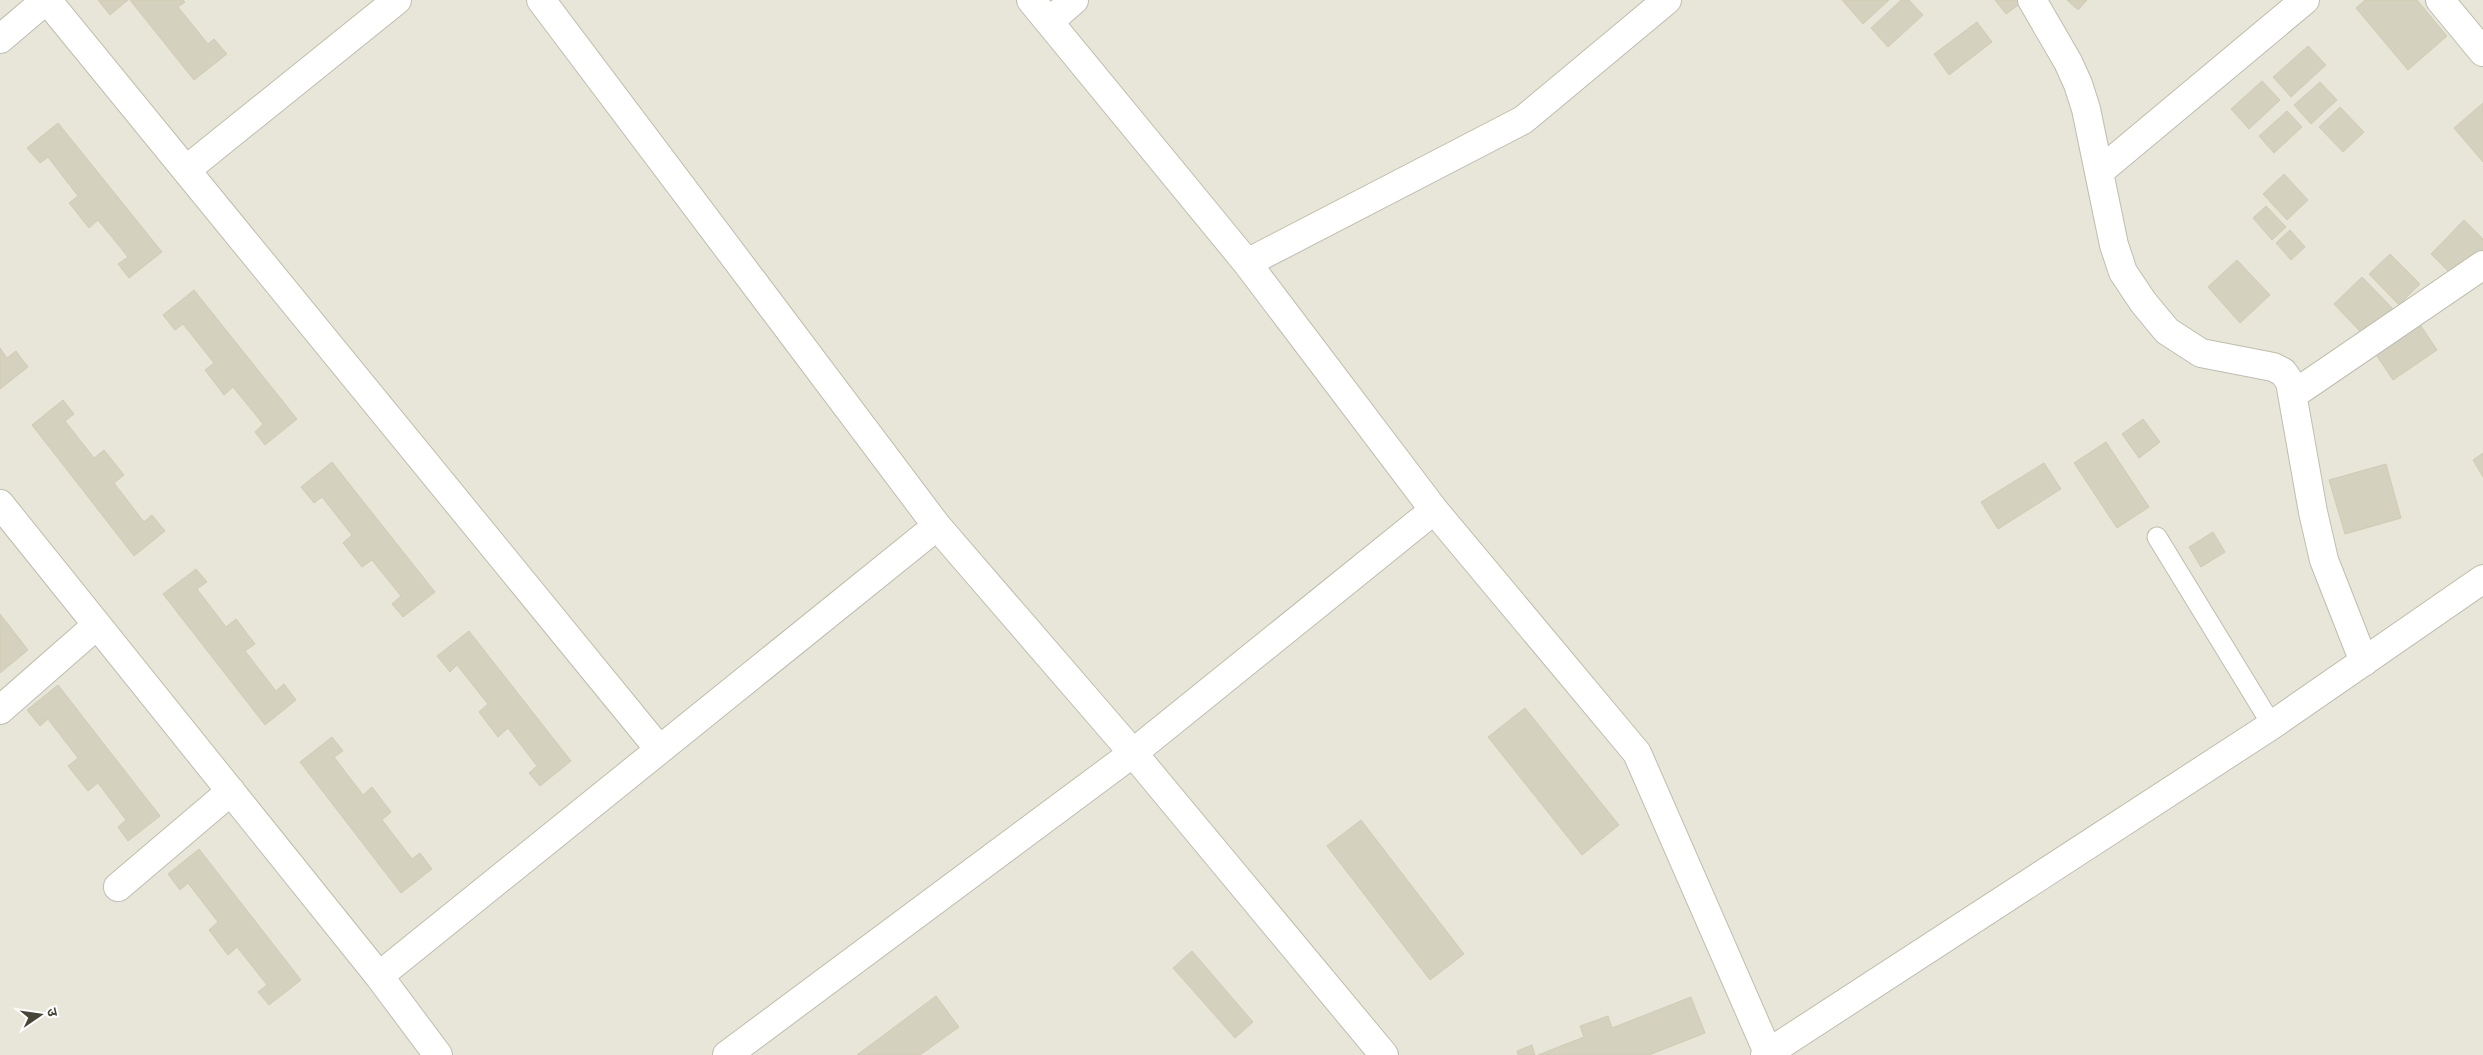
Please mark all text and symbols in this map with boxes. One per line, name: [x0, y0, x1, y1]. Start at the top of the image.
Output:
north arrow: [15, 990, 65, 1040]
text: उ: [43, 1006, 63, 1019]

